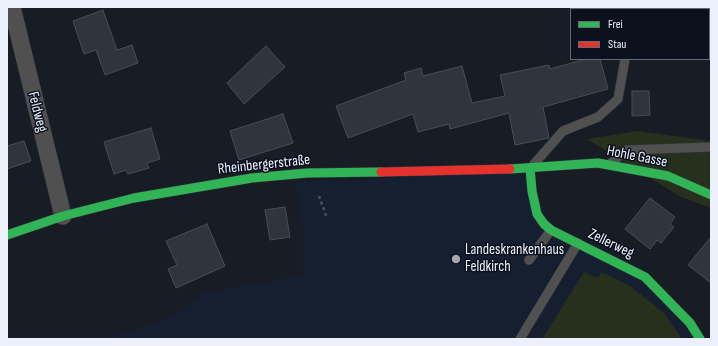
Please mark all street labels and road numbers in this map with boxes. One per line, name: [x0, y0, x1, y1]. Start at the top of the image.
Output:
street label: Feldweg: [23, 90, 51, 134]
street label: Hohle Gasse: [605, 142, 669, 172]
street label: Rheinbergerstraße: [217, 151, 311, 179]
street label: Zellerweg: [585, 225, 637, 263]

